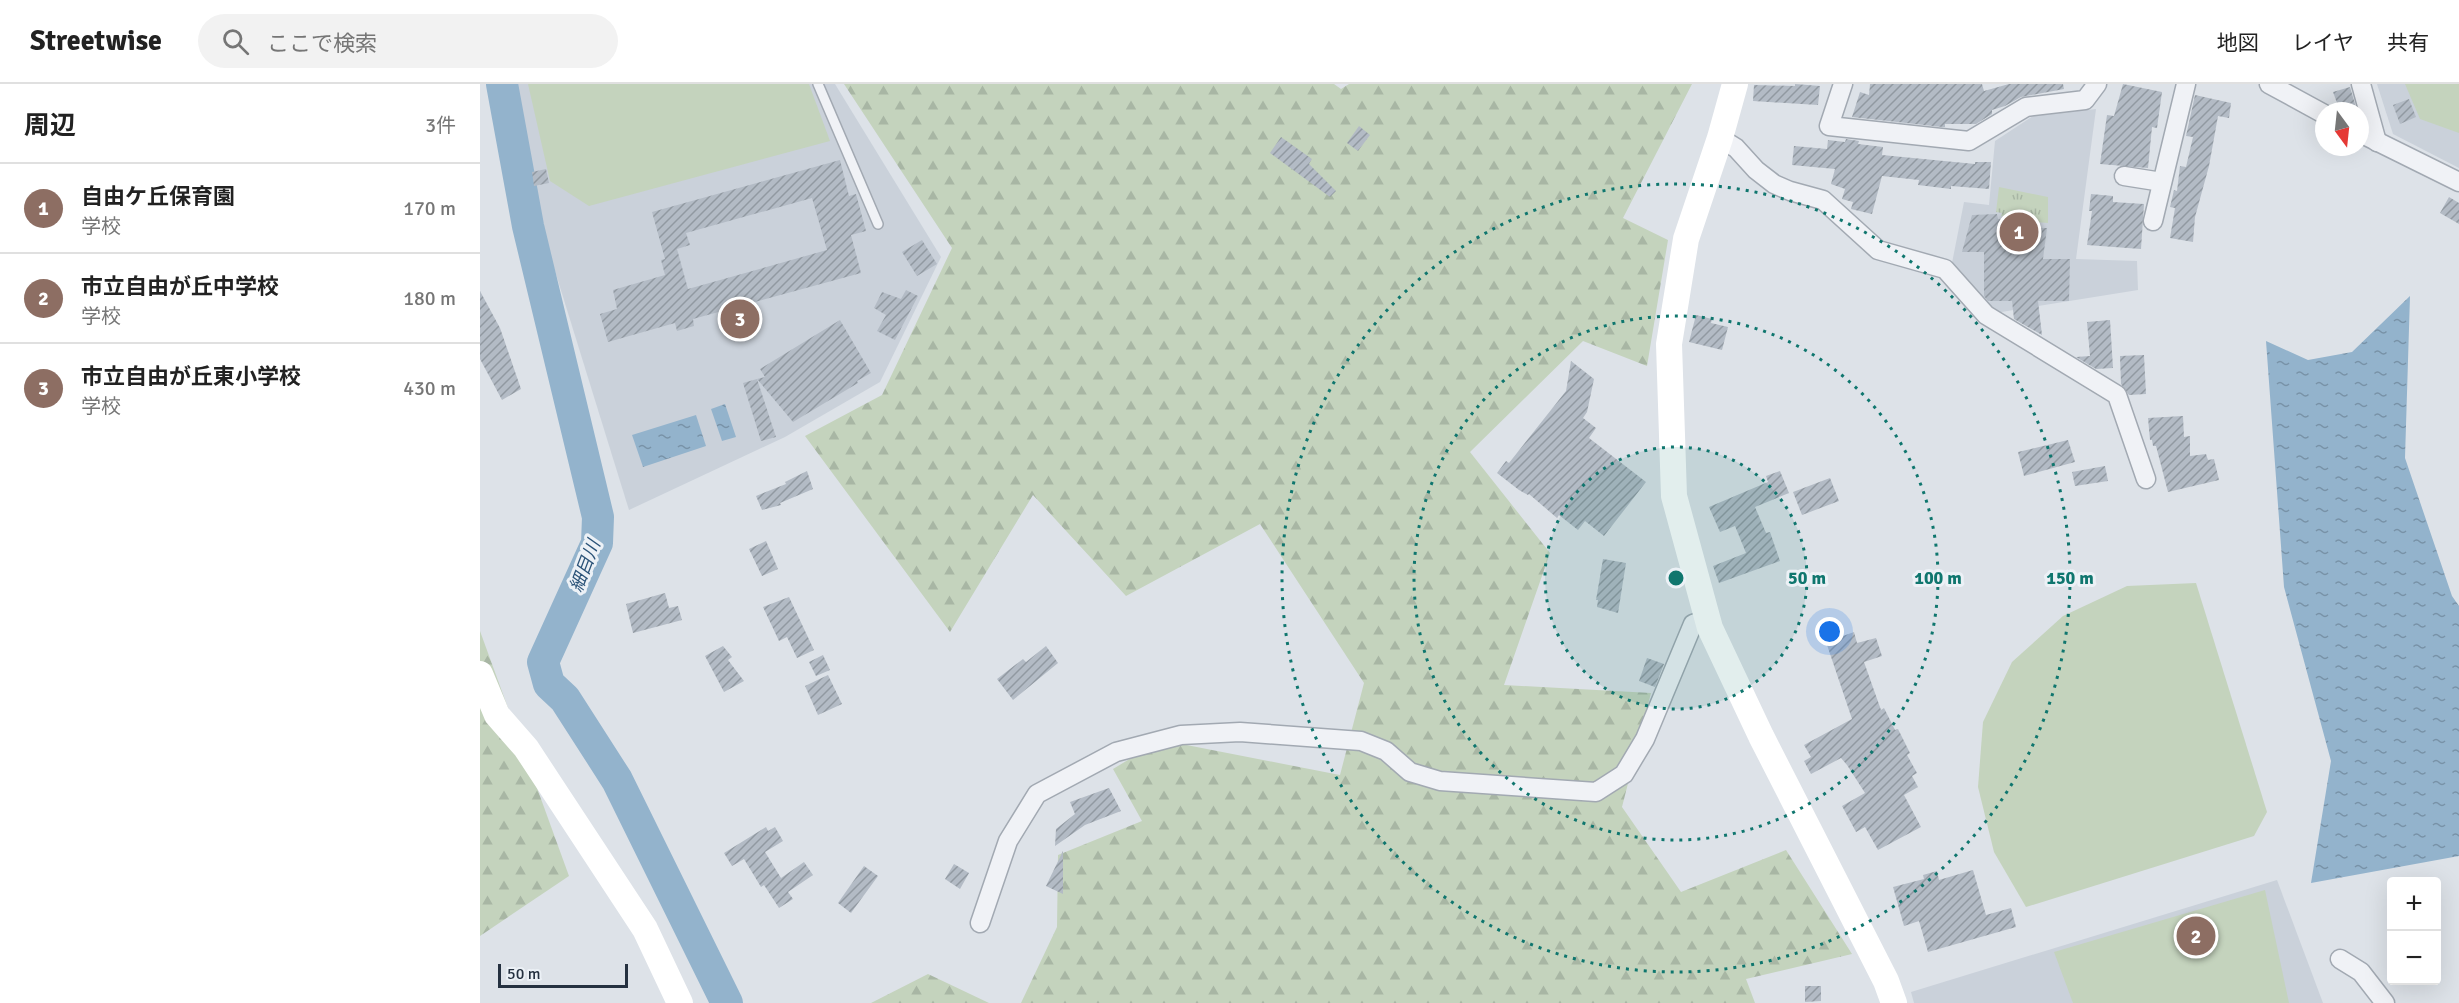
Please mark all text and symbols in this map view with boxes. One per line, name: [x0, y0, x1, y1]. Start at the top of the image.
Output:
search box: [198, 14, 618, 68]
text: Streetwise: [30, 24, 162, 58]
icon: search: [219, 25, 252, 58]
text: ここで検索: [267, 30, 377, 57]
text: 地図: [2217, 30, 2259, 56]
text: レイヤ: [2292, 30, 2354, 56]
text: 共有: [2387, 30, 2429, 56]
north arrow: [2315, 102, 2369, 156]
text: 周辺: [24, 110, 76, 142]
text: 3件: [425, 113, 456, 138]
text: 自由ケ丘保育園: [81, 183, 235, 210]
text: 1: [38, 196, 49, 221]
text: 170 m: [403, 196, 456, 221]
pin: 1: [2000, 210, 2038, 254]
text: 学校: [81, 214, 121, 239]
text: 市立自由が丘中学校: [81, 273, 279, 300]
text: 2: [38, 286, 49, 311]
text: 180 m: [403, 286, 456, 311]
pin: 3: [720, 296, 760, 342]
text: 学校: [81, 304, 121, 329]
text: 市立自由が丘東小学校: [81, 363, 301, 390]
text: 3: [38, 376, 49, 401]
text: 430 m: [403, 376, 456, 401]
text: 学校: [81, 394, 121, 419]
water label: 細目川: [565, 535, 606, 595]
text: 50 m: [1788, 567, 1826, 589]
text: 100 m: [1914, 567, 1962, 589]
text: 150 m: [2046, 567, 2094, 589]
centre of rings: [1666, 568, 1686, 588]
your location: [1815, 617, 1844, 646]
map controls: [2387, 877, 2441, 985]
button: +: [2387, 877, 2441, 931]
pin: 2: [2176, 914, 2216, 958]
button: −: [2387, 931, 2441, 985]
scale bar: [498, 961, 628, 988]
text: 50 m: [507, 964, 541, 984]

